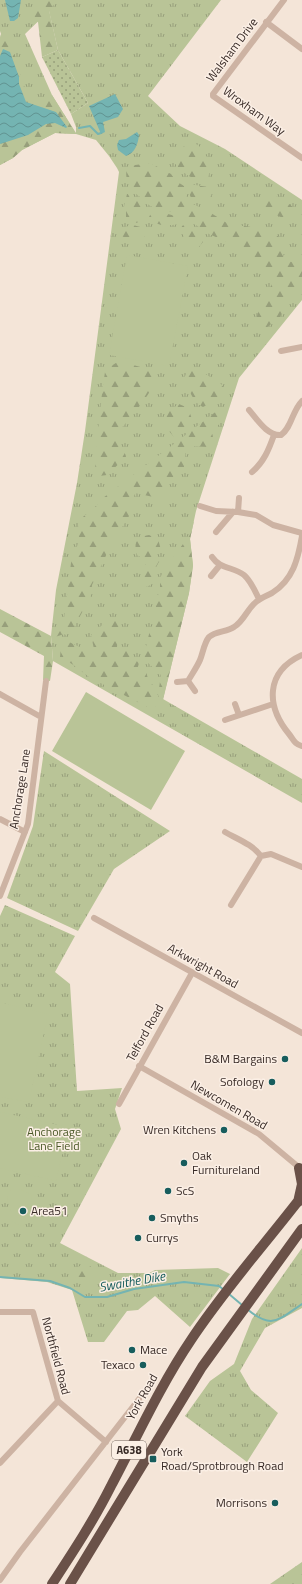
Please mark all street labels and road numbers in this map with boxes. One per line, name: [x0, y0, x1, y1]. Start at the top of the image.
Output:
street label: Walsham Drive: [201, 14, 262, 86]
street label: Wroxham Way: [219, 81, 290, 140]
street label: Anchorage Lane: [4, 747, 35, 830]
street label: Arkwright Road: [164, 938, 242, 993]
street label: Telford Road: [121, 1001, 168, 1065]
street label: Newcomen Road: [187, 1075, 271, 1134]
street label: Northfield Road: [37, 1315, 76, 1397]
street label: York Road: [121, 1370, 162, 1423]
road number: A638: [112, 1441, 146, 1459]

